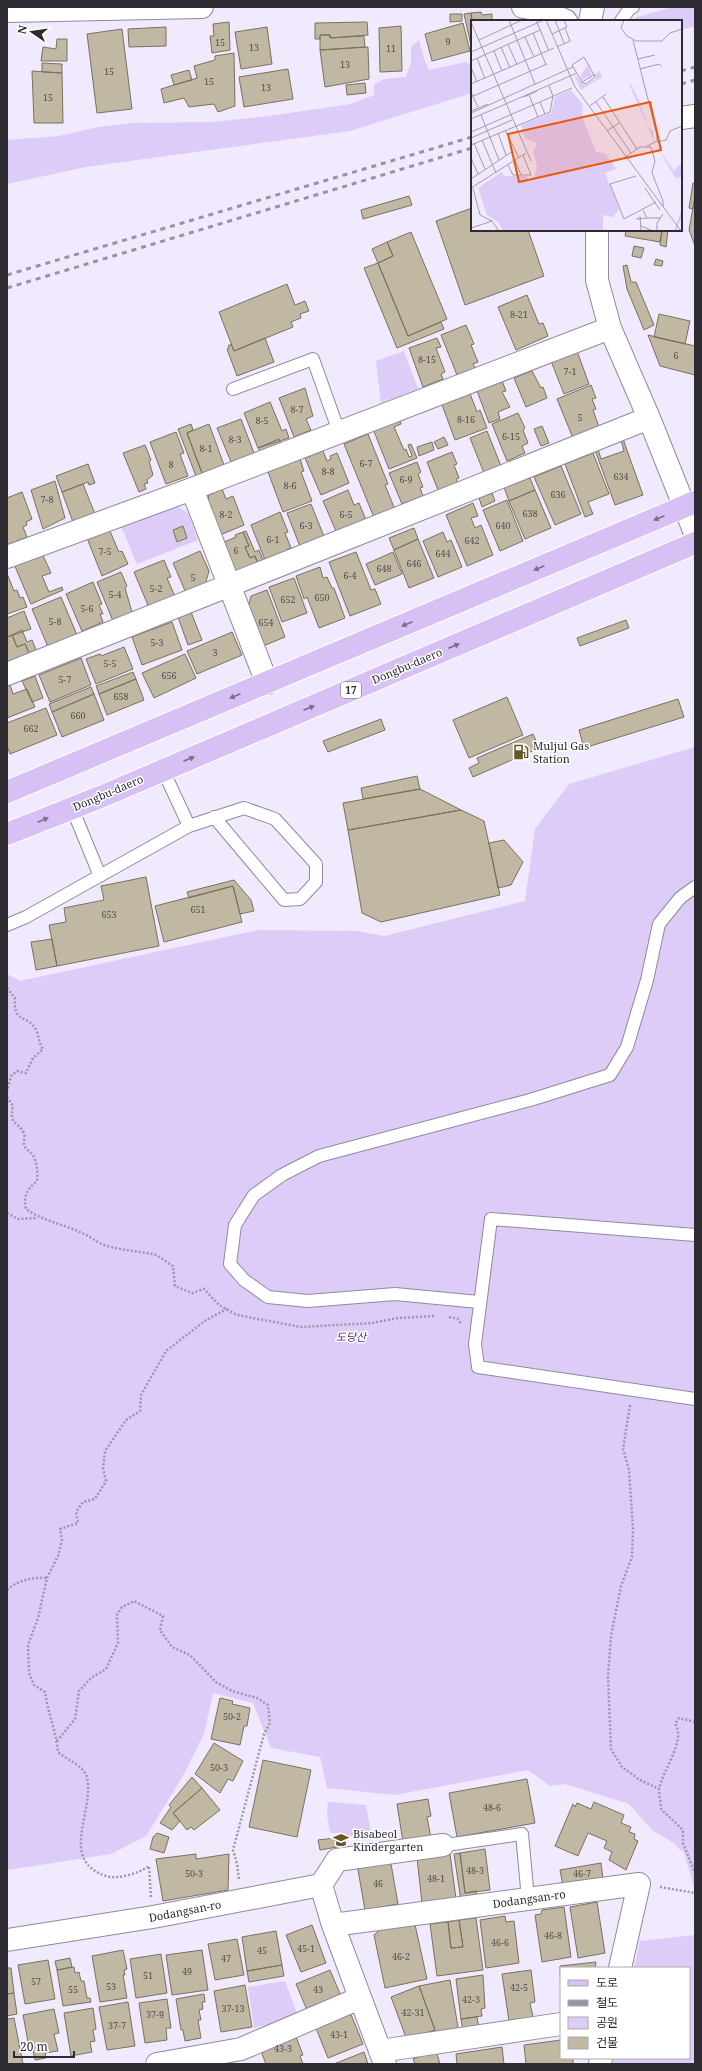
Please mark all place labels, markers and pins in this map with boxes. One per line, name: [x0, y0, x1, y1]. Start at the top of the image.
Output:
place label: Muljul Gas Station: [533, 738, 589, 766]
fuel station icon: Muljul Gas Station: [512, 743, 530, 761]
place label: Bisabeol Kindergarten: [353, 1826, 423, 1854]
school or university icon: Bisabeol Kindergarten: [332, 1831, 350, 1849]

